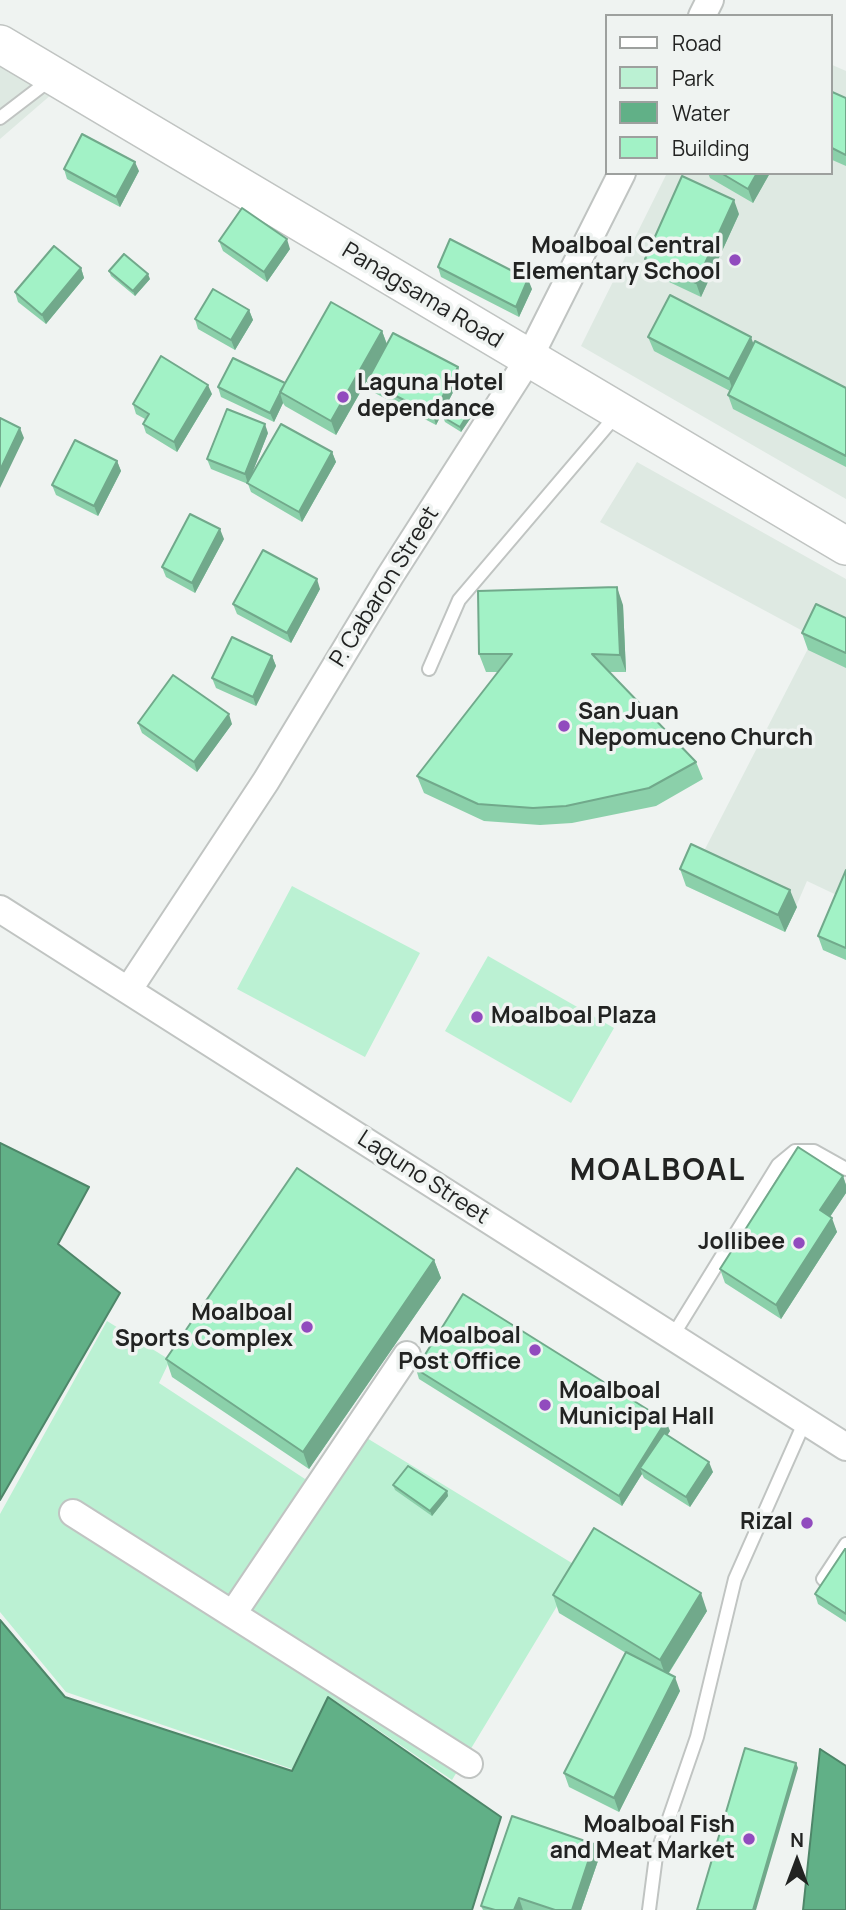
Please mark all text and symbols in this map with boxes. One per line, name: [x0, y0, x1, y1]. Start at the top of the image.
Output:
legend: [604, 14, 832, 175]
text: Road: [672, 29, 722, 57]
text: Park: [672, 64, 714, 92]
text: Water: [672, 99, 730, 127]
text: Building: [672, 134, 749, 162]
place label: Moalboal Central Elementary School: [512, 233, 721, 287]
street label: Panagsama Road: [337, 237, 507, 355]
marker: Moalboal Central Elementary School: [727, 252, 743, 268]
place label: Laguna Hotel dependance: [357, 370, 504, 424]
marker: Laguna Hotel dependance: [335, 389, 351, 405]
street label: P. Cabaron Street: [325, 502, 445, 672]
place label: San Juan Nepomuceno Church: [578, 699, 813, 753]
marker: San Juan Nepomuceno Church: [556, 718, 572, 734]
place label: Moalboal Plaza: [491, 1003, 656, 1031]
marker: Moalboal Plaza: [469, 1009, 485, 1025]
street label: Laguno Street: [352, 1125, 494, 1231]
district label: MOALBOAL: [571, 1154, 745, 1190]
place label: Jollibee: [698, 1229, 785, 1257]
marker: Jollibee: [791, 1235, 807, 1251]
place label: Moalboal Sports Complex: [115, 1300, 293, 1354]
marker: Moalboal Sports Complex: [299, 1319, 315, 1335]
place label: Moalboal Post Office: [398, 1323, 521, 1377]
marker: Moalboal Post Office: [527, 1342, 543, 1358]
place label: Moalboal Municipal Hall: [559, 1378, 714, 1432]
marker: Moalboal Municipal Hall: [537, 1397, 553, 1413]
place label: Rizal: [740, 1509, 793, 1537]
marker: Rizal: [799, 1515, 815, 1531]
place label: Moalboal Fish and Meat Market: [550, 1812, 735, 1866]
north arrow: [762, 1826, 832, 1896]
text: N: [790, 1827, 804, 1853]
marker: Moalboal Fish and Meat Market: [741, 1831, 757, 1847]

